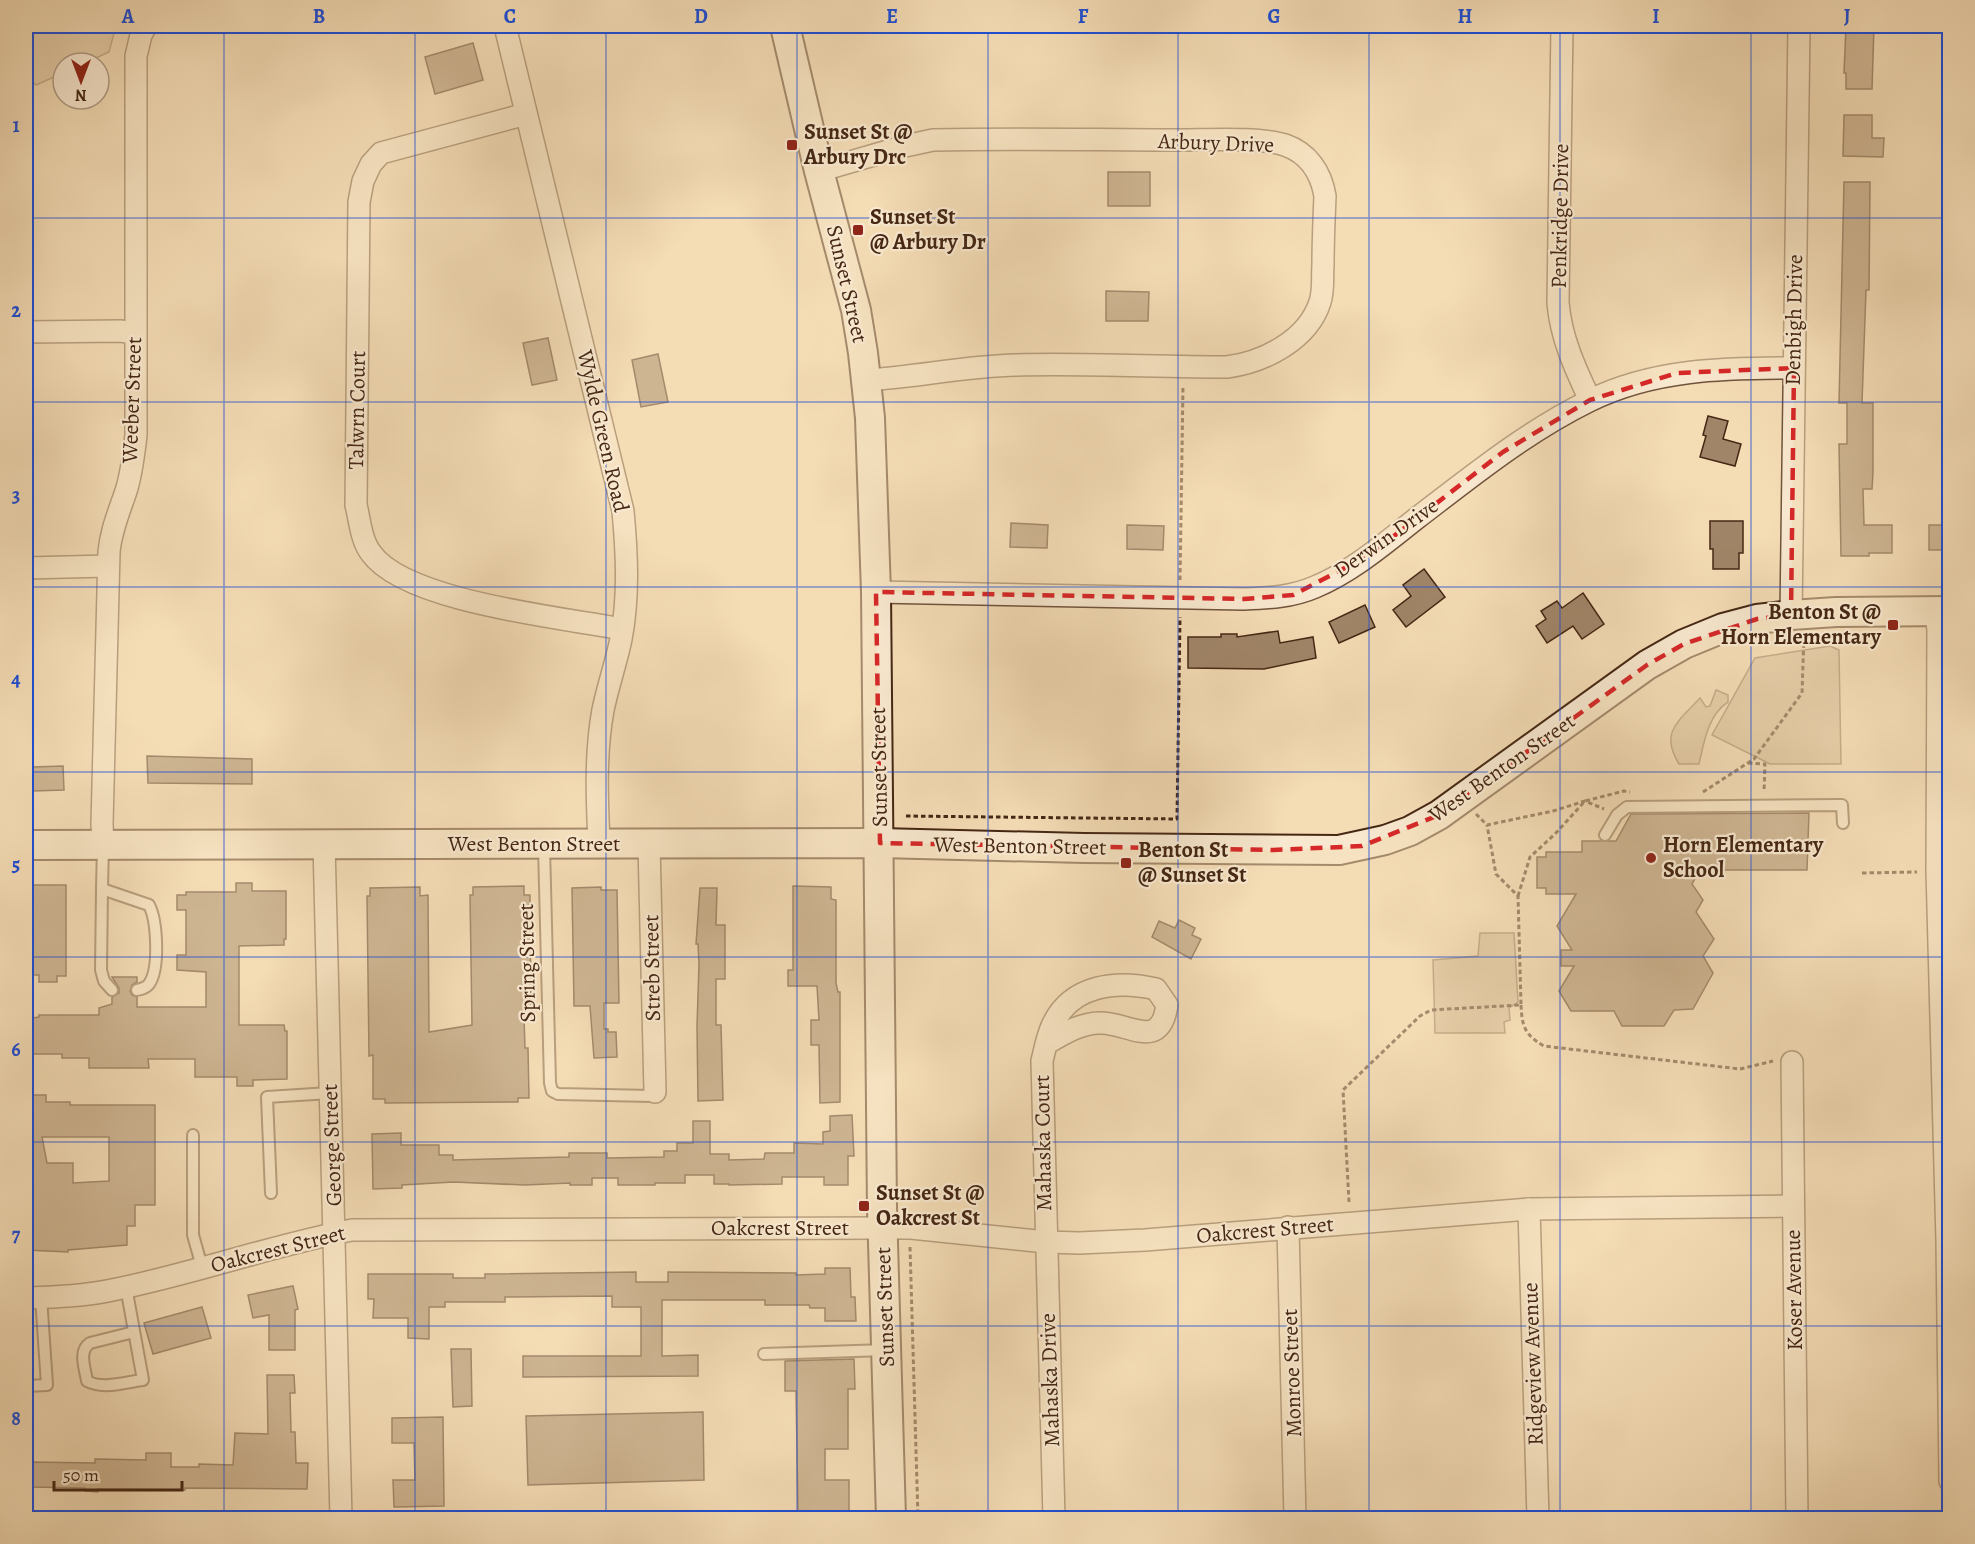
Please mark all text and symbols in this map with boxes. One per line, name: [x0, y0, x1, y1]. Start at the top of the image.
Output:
text: A: [121, 3, 135, 30]
text: B: [313, 3, 325, 30]
text: C: [504, 3, 516, 30]
text: D: [694, 3, 708, 30]
text: E: [886, 3, 898, 30]
text: F: [1078, 3, 1089, 30]
text: G: [1267, 3, 1281, 30]
text: H: [1458, 3, 1473, 30]
text: I: [1652, 3, 1660, 30]
text: J: [1844, 3, 1851, 30]
north arrow: [51, 51, 111, 111]
text: N: [75, 84, 87, 106]
text: 1: [12, 112, 20, 139]
place label: Sunset St @ Arbury Drc: [803, 117, 912, 172]
street label: Arbury Drive: [1156, 126, 1275, 160]
marker: Sunset St @ Arbury Drc: [785, 138, 799, 152]
street label: Penkridge Drive: [1544, 143, 1576, 289]
place label: Sunset St @ Arbury Dr: [870, 202, 986, 257]
street label: Sunset Street: [819, 222, 875, 346]
marker: Sunset St @ Arbury Dr: [851, 223, 865, 237]
street label: Denbigh Drive: [1778, 254, 1810, 386]
text: 2: [11, 297, 21, 324]
street label: Weeber Street: [115, 336, 149, 465]
street label: Wylde Green Road: [570, 346, 636, 515]
street label: Talwrn Court: [341, 350, 373, 470]
text: 3: [12, 482, 20, 509]
street label: Derwin Drive: [1328, 491, 1444, 585]
place label: Benton St @ Horn Elementary: [1721, 597, 1882, 652]
marker: Benton St @ Horn Elementary: [1886, 618, 1900, 632]
text: 4: [11, 666, 21, 693]
street label: West Benton Street: [1422, 706, 1581, 830]
street label: Sunset Street: [863, 707, 895, 827]
street label: West Benton Street: [447, 829, 620, 859]
street label: West Benton Street: [932, 829, 1107, 863]
place label: Horn Elementary School: [1663, 830, 1824, 885]
place label: Benton St @ Sunset St: [1138, 835, 1247, 890]
text: 5: [12, 851, 20, 878]
marker: Horn Elementary School: [1644, 851, 1658, 865]
marker: Benton St @ Sunset St: [1119, 856, 1133, 870]
street label: Spring Street: [511, 903, 543, 1023]
street label: Streb Street: [636, 914, 668, 1022]
text: 6: [11, 1036, 21, 1063]
street label: Mahaska Court: [1027, 1074, 1059, 1212]
street label: George Street: [315, 1083, 349, 1207]
place label: Sunset St @ Oakcrest St: [876, 1178, 984, 1233]
marker: Sunset St @ Oakcrest St: [857, 1199, 871, 1213]
street label: Oakcrest Street: [1195, 1209, 1335, 1251]
street label: Oakcrest Street: [711, 1213, 849, 1243]
street label: Oakcrest Street: [207, 1218, 349, 1280]
text: 7: [12, 1221, 21, 1248]
street label: Koser Avenue: [1778, 1229, 1810, 1351]
street label: Sunset Street: [868, 1246, 902, 1368]
street label: Ridgeview Avenue: [1515, 1282, 1551, 1446]
street label: Monroe Street: [1275, 1308, 1309, 1438]
street label: Mahaska Drive: [1033, 1313, 1067, 1447]
text: 8: [11, 1405, 21, 1432]
scale bar: [54, 1454, 182, 1492]
text: 50 m: [63, 1463, 99, 1487]

